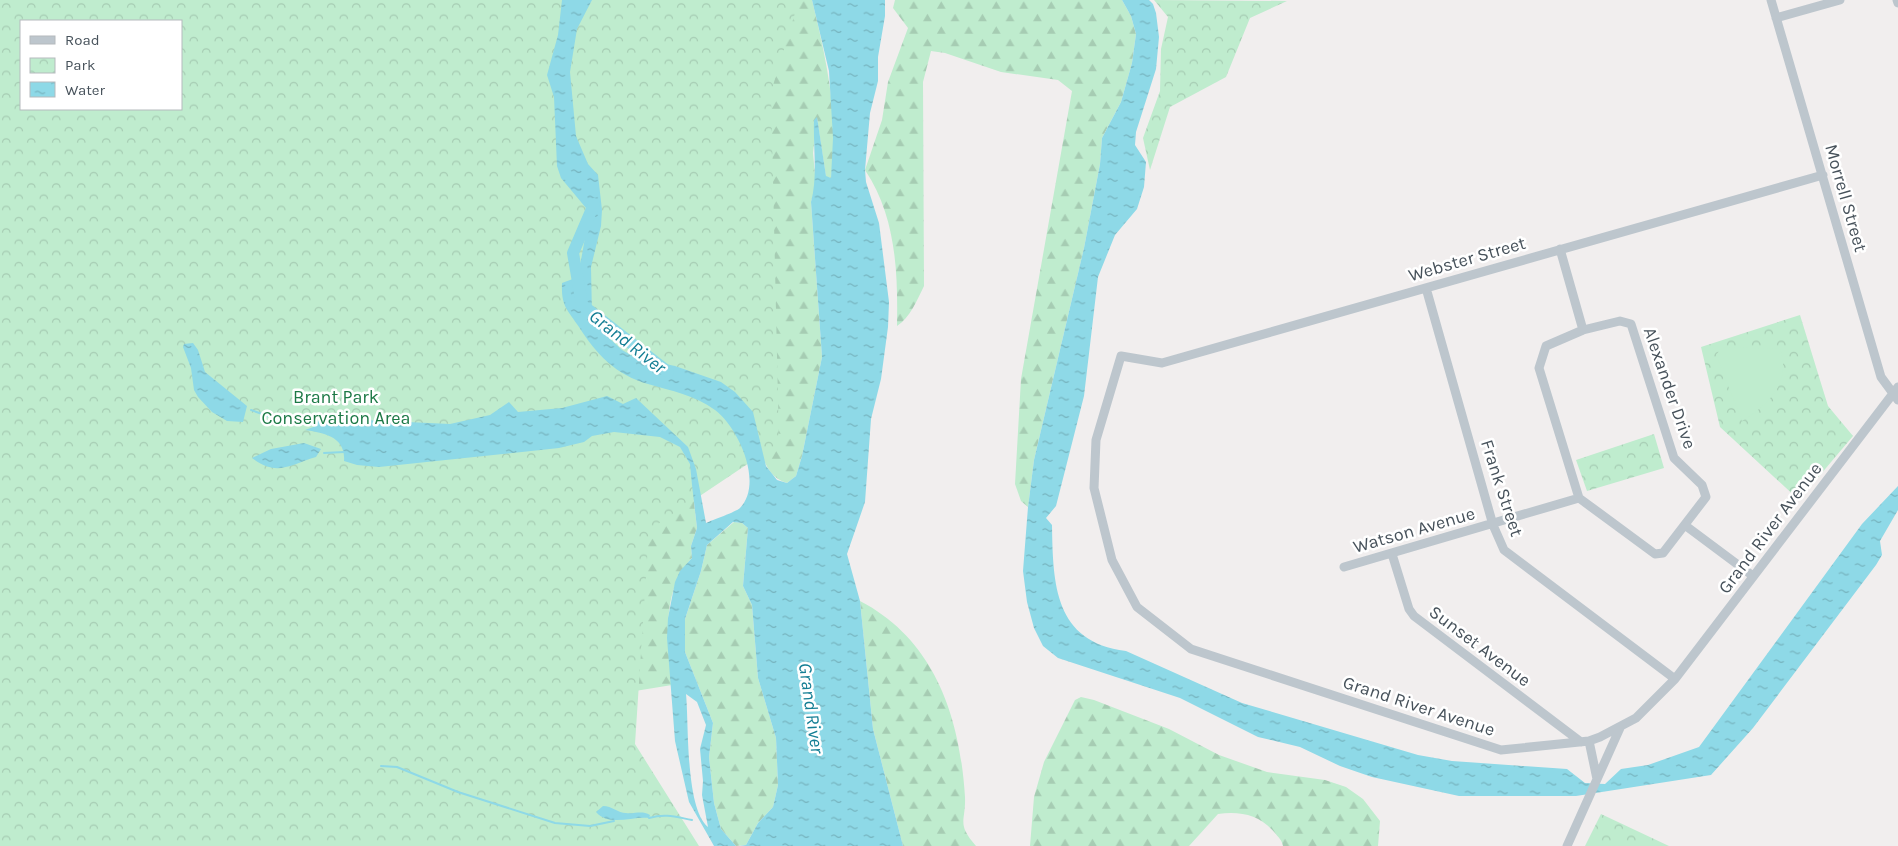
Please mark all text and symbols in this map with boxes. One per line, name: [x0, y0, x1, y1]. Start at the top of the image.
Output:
legend: [20, 20, 182, 110]
text: Road: [65, 31, 100, 49]
text: Park: [65, 56, 95, 74]
text: Water: [65, 81, 106, 99]
street label: Morrell Street: [1820, 142, 1872, 255]
street label: Webster Street: [1406, 232, 1528, 286]
water label: Grand River: [585, 305, 671, 379]
street label: Alexander Drive: [1639, 324, 1701, 452]
park label: Brant Park Conservation Area: [261, 386, 411, 429]
street label: Frank Street: [1476, 437, 1528, 539]
street label: Grand River Avenue: [1714, 458, 1826, 598]
street label: Watson Avenue: [1350, 502, 1478, 558]
street label: Sunset Avenue: [1425, 601, 1535, 691]
water label: Grand River: [794, 661, 828, 756]
street label: Grand River Avenue: [1340, 671, 1498, 741]

